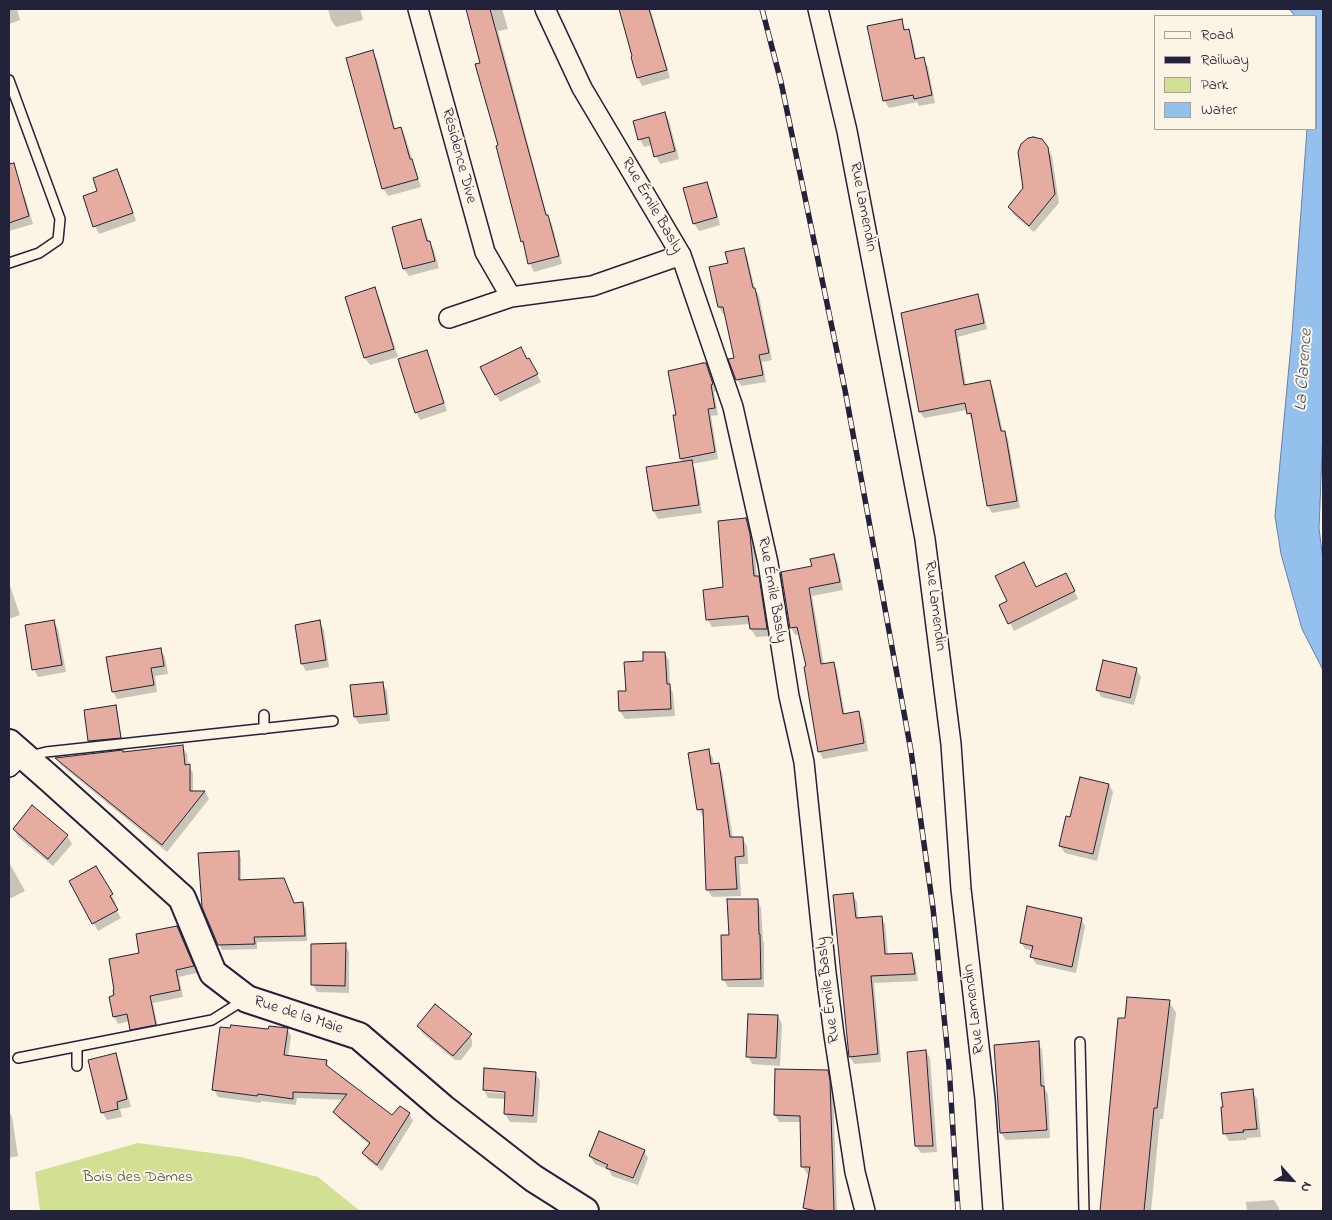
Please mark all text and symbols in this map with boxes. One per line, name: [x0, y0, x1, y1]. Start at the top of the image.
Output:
legend: [1154, 15, 1317, 130]
text: Road: [1201, 24, 1234, 46]
text: Railway: [1201, 49, 1249, 71]
text: Park: [1201, 74, 1228, 96]
text: Water: [1201, 99, 1237, 121]
street label: Résidence Dive: [436, 106, 480, 206]
street label: Rue Émile Basly: [616, 155, 686, 257]
street label: Rue Lamendin: [844, 161, 880, 253]
water label: La Clarence: [1291, 328, 1319, 412]
street label: Rue Émile Basly: [752, 536, 790, 644]
street label: Rue Lamendin: [919, 560, 949, 652]
street label: Rue Émile Basly: [813, 936, 845, 1044]
street label: Rue Lamendin: [960, 963, 990, 1055]
street label: Rue de la Maie: [251, 992, 345, 1040]
north arrow: [1267, 1155, 1317, 1205]
park label: Bois des Dames: [83, 1168, 193, 1188]
text: N: [1294, 1178, 1317, 1196]

